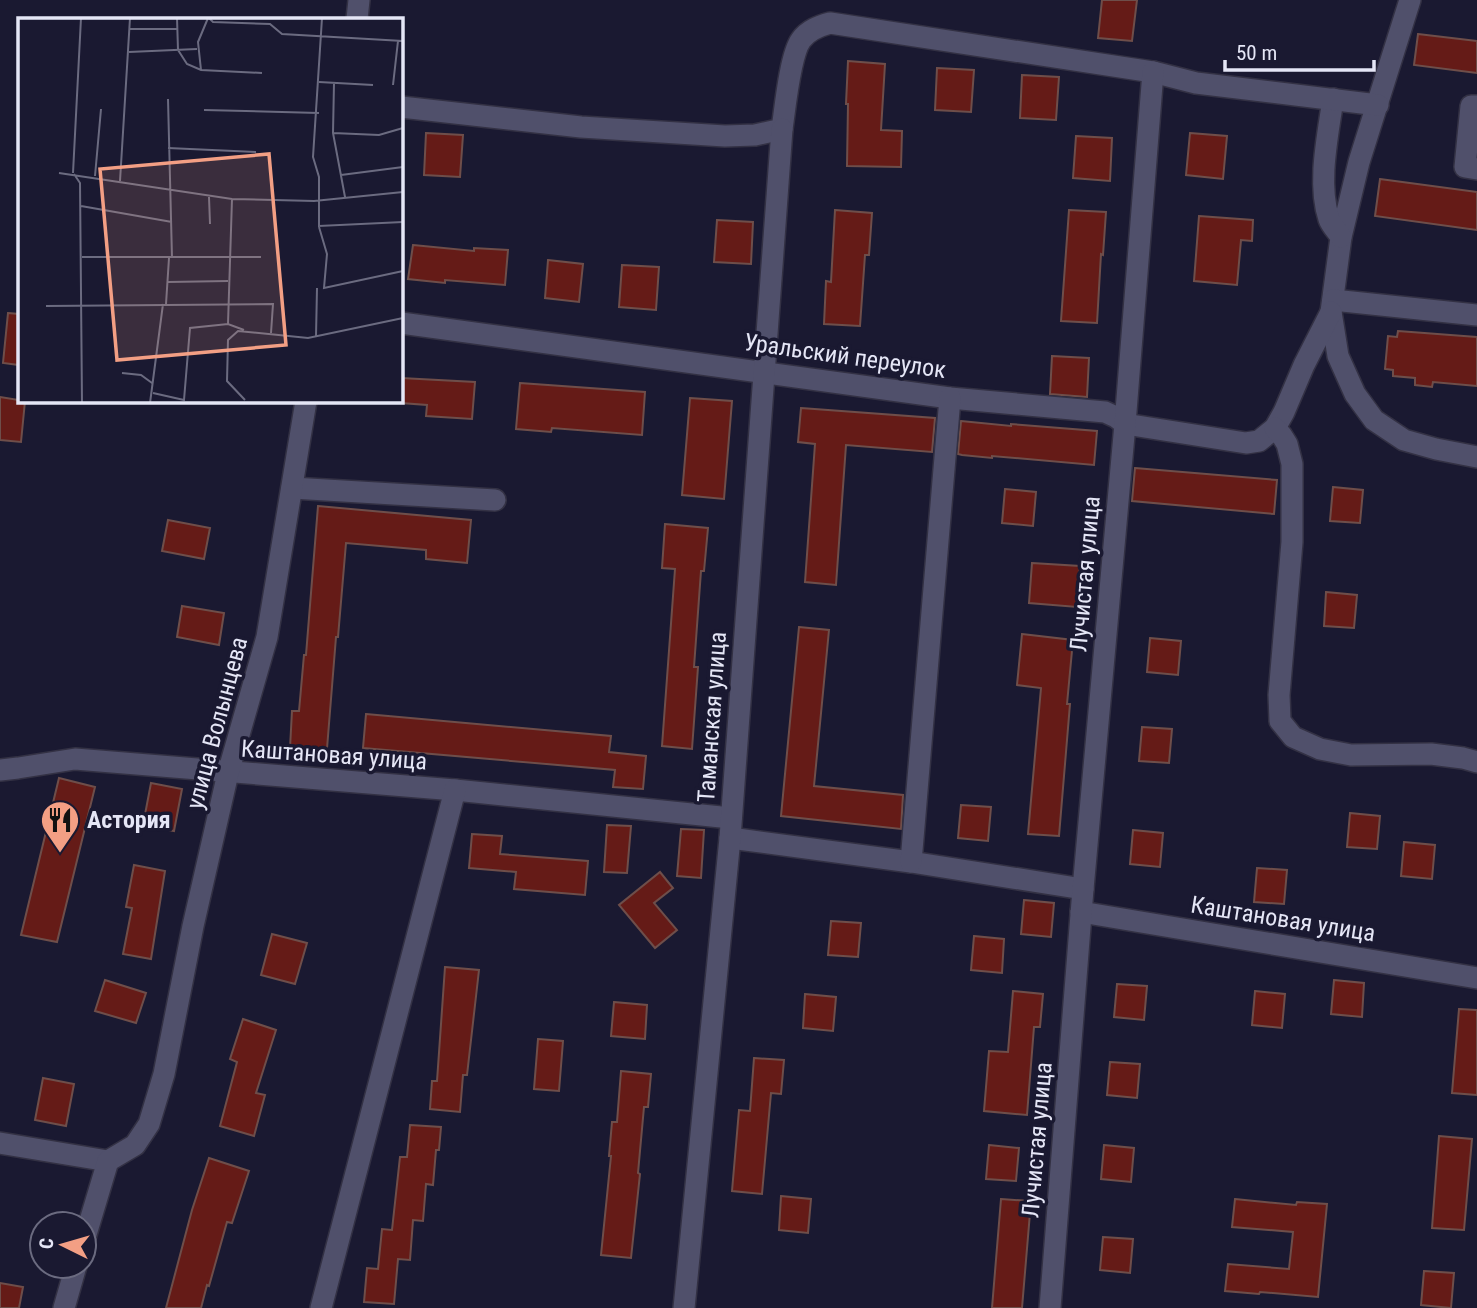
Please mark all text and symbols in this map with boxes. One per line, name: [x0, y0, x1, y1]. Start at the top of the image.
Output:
inset map: [18, 18, 402, 402]
scale bar: [1225, 28, 1374, 72]
text: 50 m: [1236, 41, 1277, 65]
street label: Уральский переулок: [742, 328, 948, 384]
street label: Лучистая улица: [1064, 495, 1106, 653]
street label: Таманская улица: [692, 631, 732, 803]
street label: улица Волынцева: [181, 634, 253, 812]
street label: Каштановая улица: [240, 735, 428, 775]
restaurant icon: Астория: [39, 799, 81, 854]
place label: Астория: [87, 806, 171, 834]
street label: Каштановая улица: [1189, 891, 1377, 947]
street label: Лучистая улица: [1016, 1061, 1058, 1219]
north arrow: [28, 1210, 98, 1280]
text: С: [35, 1237, 59, 1250]

